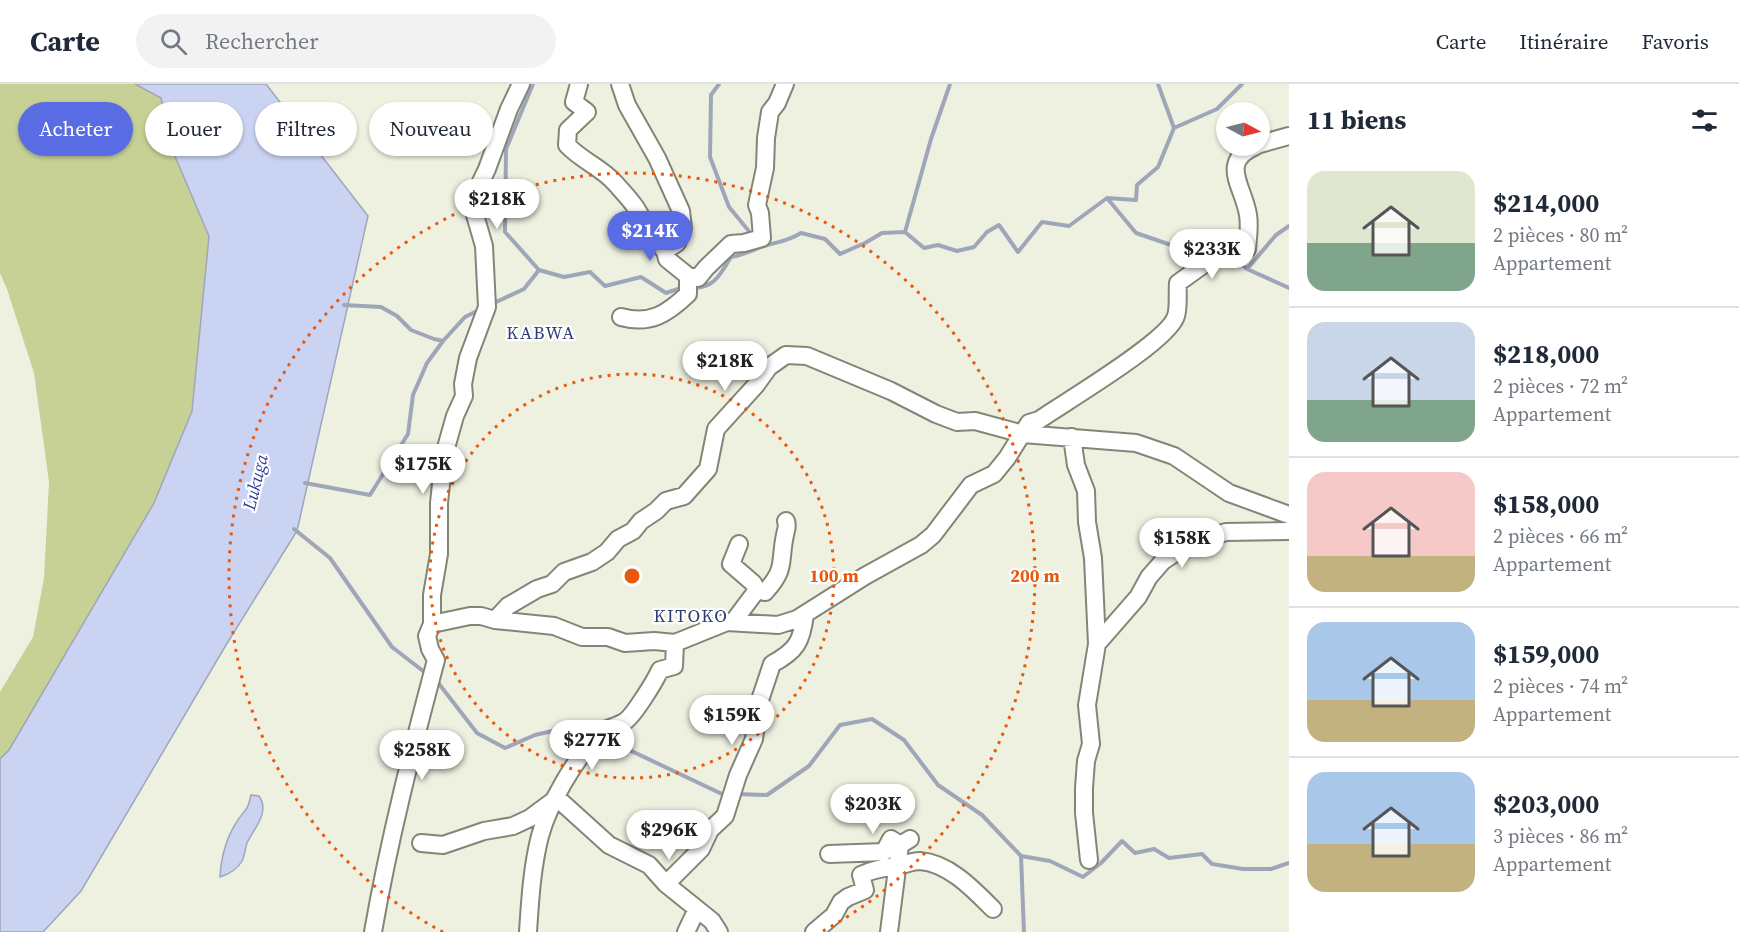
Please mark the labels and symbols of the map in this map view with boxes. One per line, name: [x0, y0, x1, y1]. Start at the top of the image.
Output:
north arrow: [1216, 102, 1270, 156]
pin: $218K: [455, 179, 539, 230]
pin: $214K: [608, 211, 692, 262]
pin: $233K: [1170, 229, 1254, 280]
district label: KABWA: [506, 320, 576, 345]
pin: $218K: [683, 341, 767, 392]
pin: $175K: [381, 444, 465, 495]
water label: Lukuga: [236, 451, 274, 513]
pin: $158K: [1140, 518, 1224, 569]
text: 100 m: [809, 563, 859, 588]
text: 200 m: [1010, 563, 1060, 588]
centre of rings: [622, 566, 642, 586]
district label: KITOKO: [654, 603, 728, 628]
pin: $159K: [690, 695, 774, 746]
pin: $277K: [550, 720, 634, 771]
pin: $258K: [380, 730, 464, 781]
pin: $203K: [831, 784, 915, 835]
pin: $296K: [627, 810, 711, 861]

